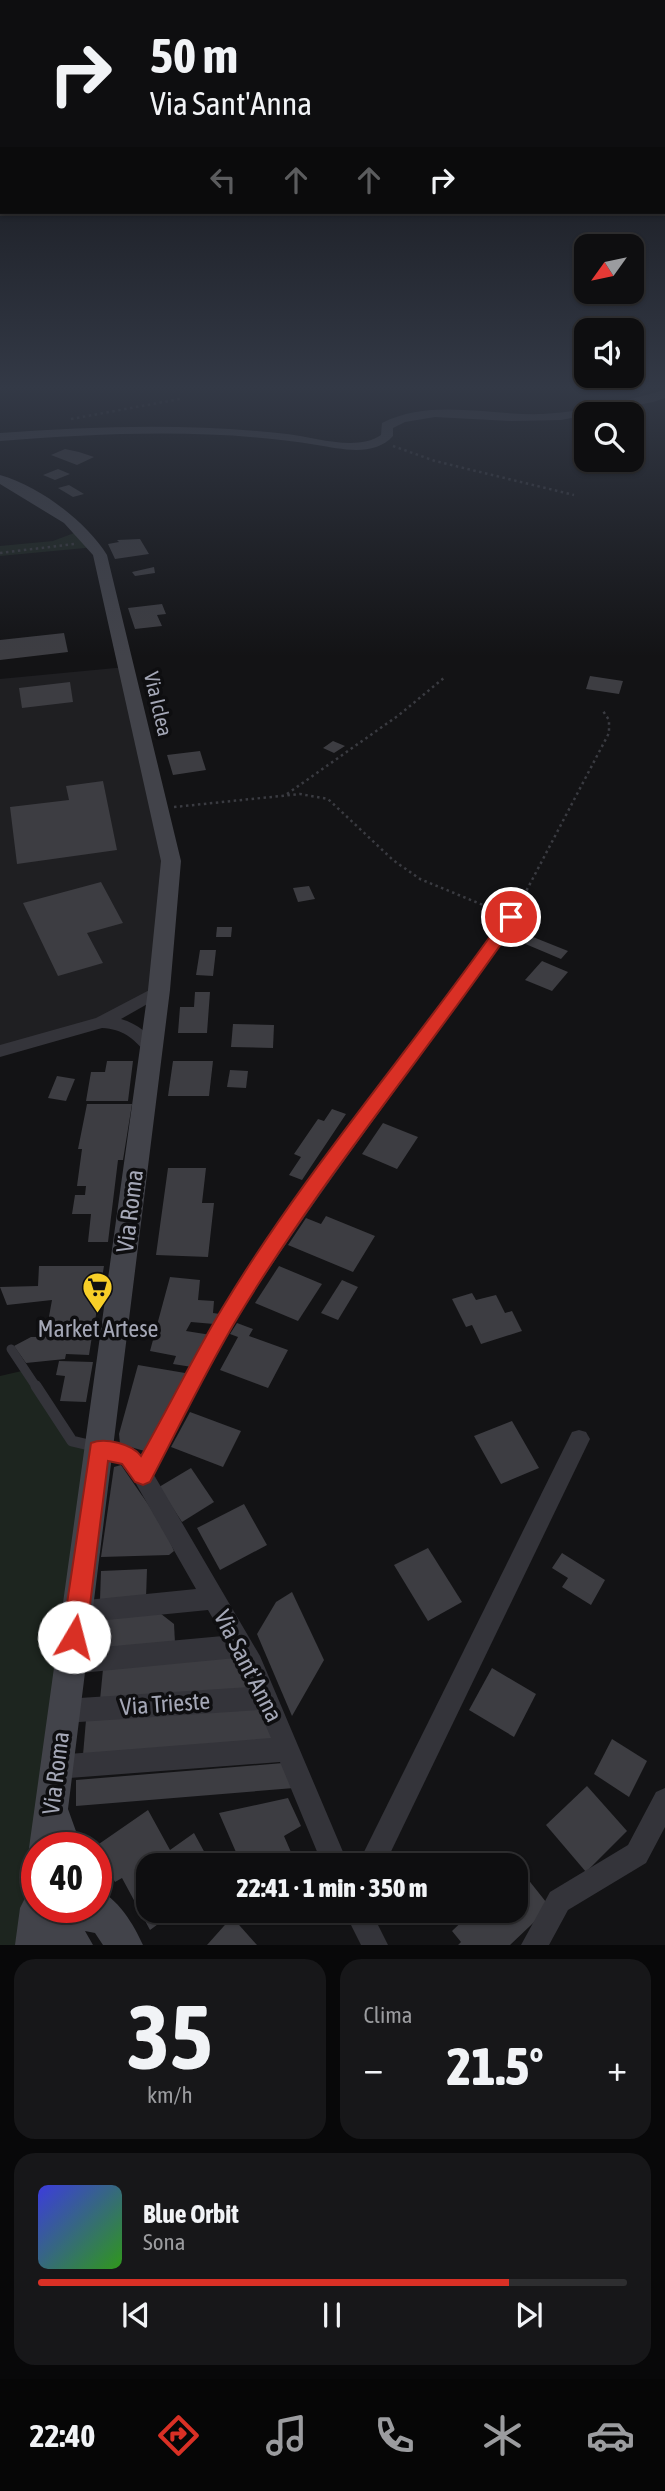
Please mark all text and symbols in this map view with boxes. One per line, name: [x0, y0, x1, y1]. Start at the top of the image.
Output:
text: 50 m: [150, 27, 238, 83]
icon: right: [35, 28, 126, 119]
text: Via Sant'Anna: [150, 85, 312, 122]
icon: left: [204, 161, 242, 199]
icon: ahead: [277, 161, 315, 199]
icon: ahead: [350, 161, 388, 199]
icon: right: [423, 161, 461, 199]
north arrow: [574, 234, 644, 304]
map controls: [574, 234, 644, 472]
button: sound: [574, 318, 644, 388]
button: search: [574, 402, 644, 472]
street label: Via Iclea: [140, 669, 178, 738]
pin: [481, 887, 541, 947]
icon: arrive: [492, 898, 530, 936]
street label: Via Roma: [111, 1168, 148, 1254]
supermarket icon: Market Artese: [81, 1270, 115, 1314]
place label: Market Artese: [37, 1315, 159, 1342]
position arrow: [37, 1600, 111, 1674]
street label: Via Sant'Anna: [209, 1605, 288, 1726]
street label: Via Trieste: [119, 1687, 211, 1720]
street label: Via Roma: [37, 1730, 74, 1816]
speed limit sign: 40: [21, 1832, 112, 1923]
text: 22:41 · 1 min · 350 m: [237, 1873, 427, 1903]
text: 35: [127, 1984, 213, 2088]
text: Clima: [364, 2002, 413, 2028]
text: 21.5°: [447, 2036, 544, 2096]
text: −: [364, 2046, 383, 2089]
text: +: [607, 2046, 627, 2089]
text: km/h: [147, 2082, 193, 2108]
text: Blue Orbit: [143, 2199, 239, 2229]
text: Sona: [143, 2229, 185, 2255]
icon: previous: [117, 2296, 155, 2334]
icon: pause: [313, 2296, 351, 2334]
icon: next: [510, 2296, 548, 2334]
icon: directions: [154, 2411, 203, 2460]
icon: music: [262, 2411, 311, 2460]
icon: phone: [370, 2411, 419, 2460]
icon: climate: [478, 2411, 527, 2460]
icon: car: [586, 2411, 635, 2460]
text: 22:40: [30, 2417, 95, 2454]

